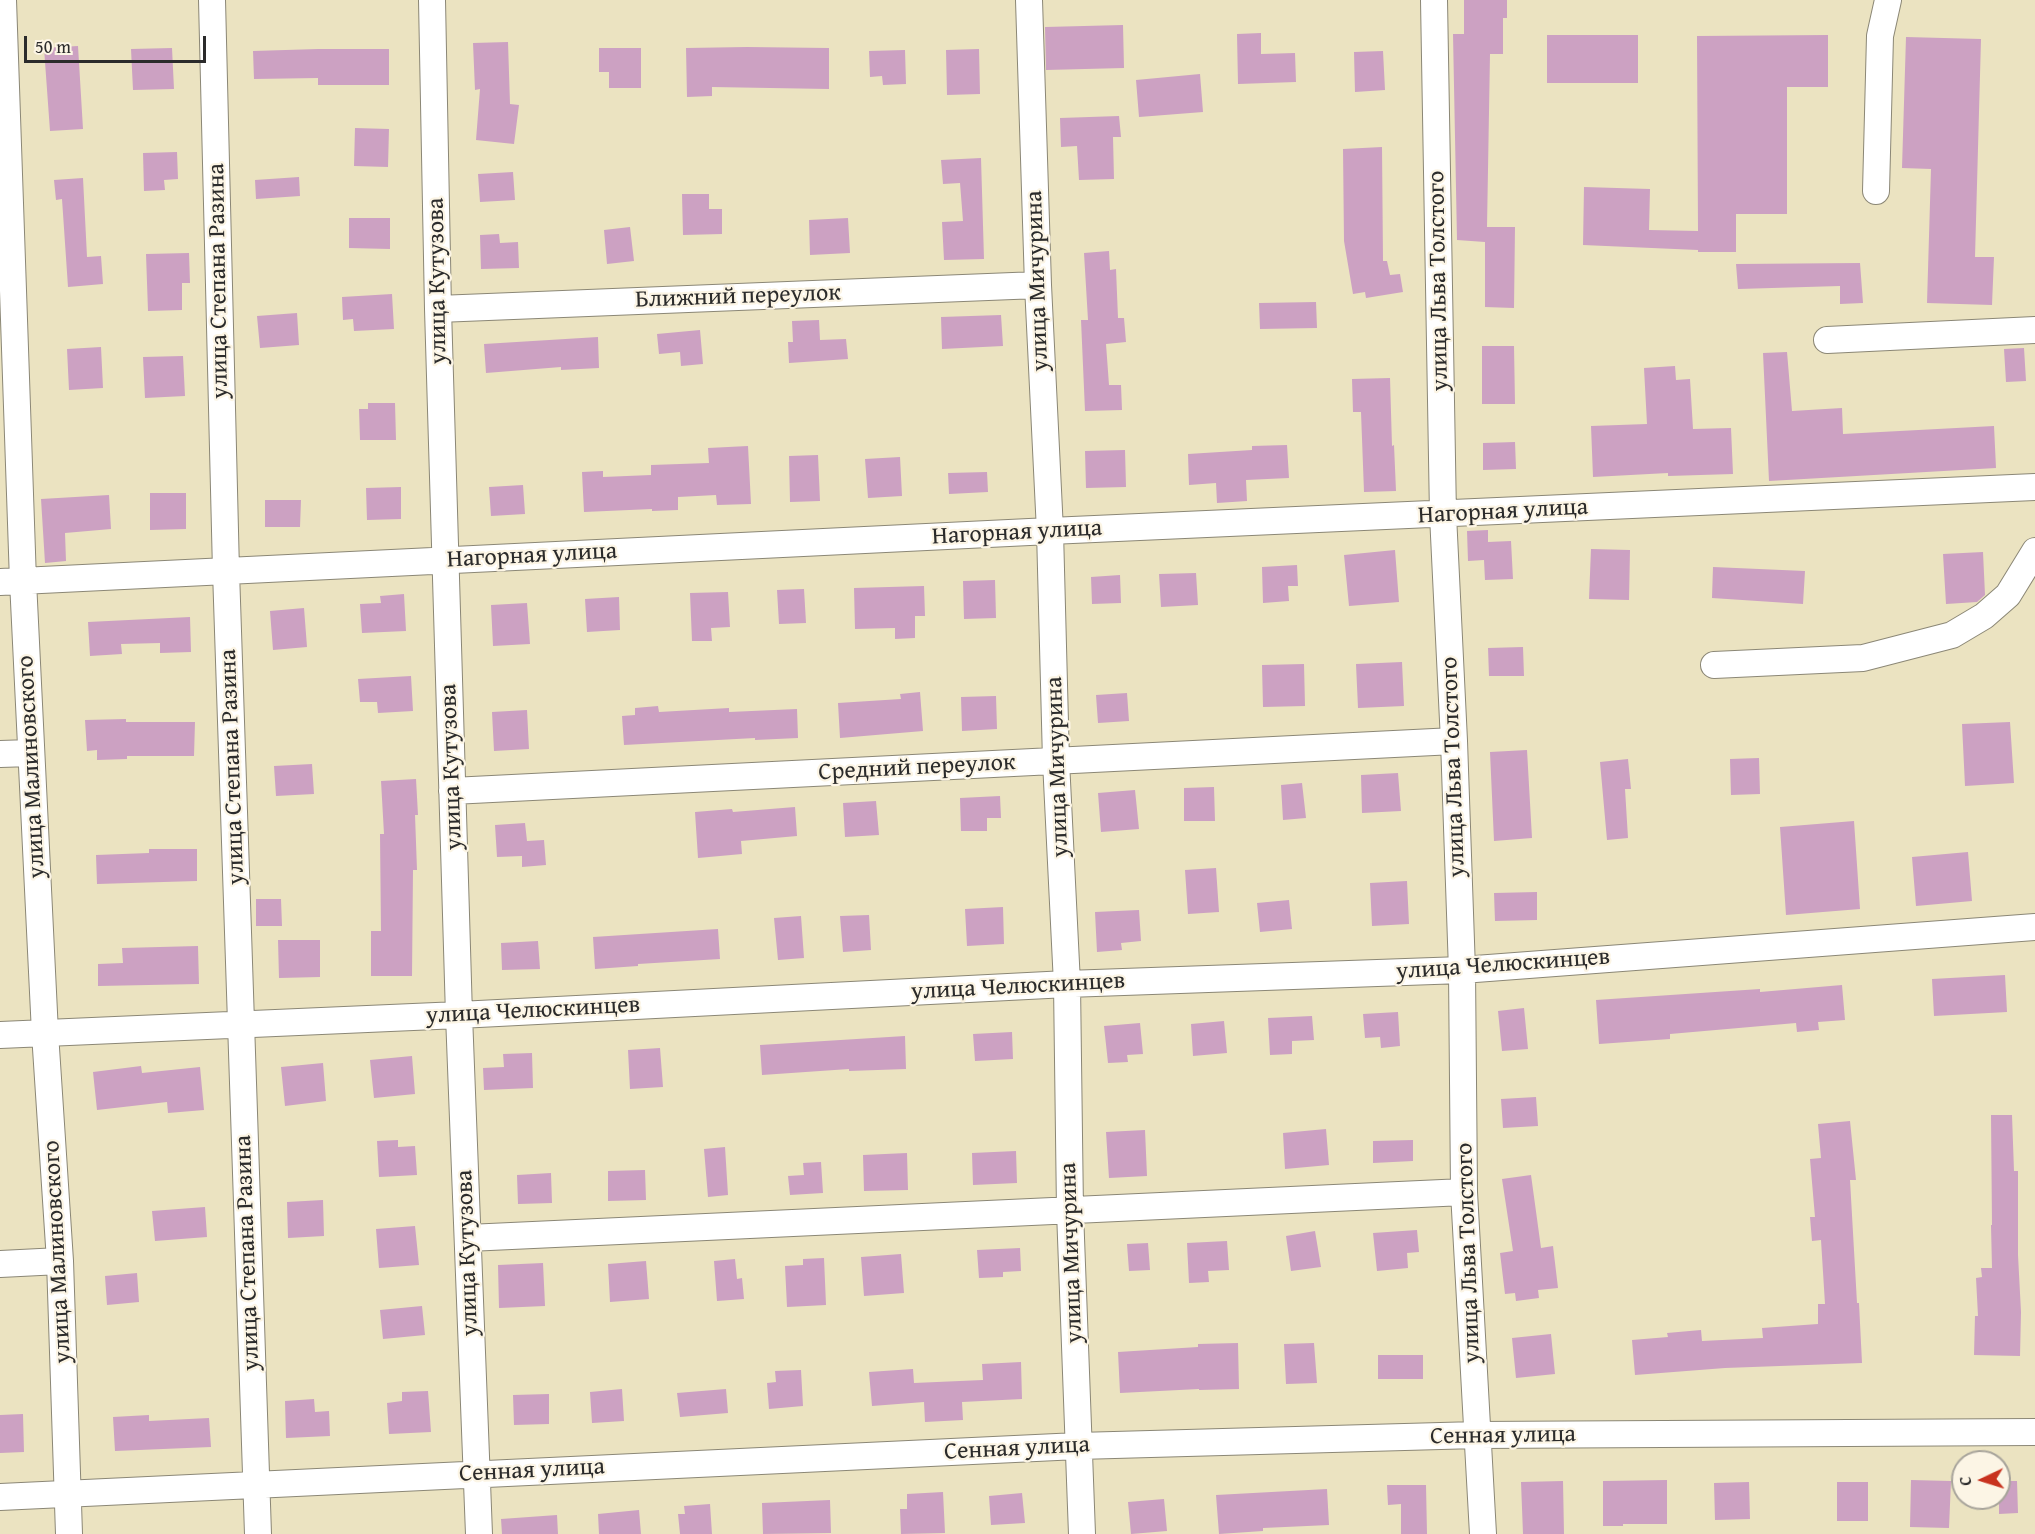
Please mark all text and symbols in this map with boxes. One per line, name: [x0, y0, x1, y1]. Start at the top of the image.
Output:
scale bar: [27, 24, 208, 62]
text: 50 m: [35, 33, 71, 60]
street label: улица Степана Разина: [203, 163, 235, 399]
street label: улица Льва Толстого: [1423, 170, 1455, 392]
street label: улица Мичурина: [1020, 190, 1056, 372]
street label: улица Кутузова: [422, 197, 454, 365]
street label: Ближний переулок: [635, 279, 841, 315]
street label: Нагорная улица: [1417, 493, 1589, 531]
street label: Нагорная улица: [931, 514, 1103, 552]
street label: Нагорная улица: [446, 537, 618, 575]
street label: улица Степана Разина: [214, 649, 252, 885]
street label: улица Малиновского: [12, 655, 52, 879]
street label: улица Льва Толстого: [1436, 656, 1472, 878]
street label: улица Мичурина: [1040, 676, 1076, 858]
street label: улица Кутузова: [435, 683, 469, 851]
street label: Средний переулок: [818, 748, 1016, 788]
street label: улица Челюскинцев: [1395, 943, 1611, 987]
street label: улица Челюскинцев: [910, 967, 1126, 1007]
street label: улица Челюскинцев: [425, 991, 641, 1031]
street label: улица Степана Разина: [229, 1135, 267, 1371]
street label: улица Малиновского: [38, 1140, 78, 1364]
street label: улица Льва Толстого: [1451, 1142, 1487, 1364]
street label: улица Мичурина: [1054, 1162, 1090, 1344]
street label: улица Кутузова: [451, 1169, 485, 1337]
street label: Сенная улица: [1430, 1420, 1576, 1452]
street label: Сенная улица: [943, 1431, 1091, 1467]
north arrow: [1951, 1450, 2011, 1510]
street label: Сенная улица: [458, 1453, 606, 1489]
text: С: [1953, 1476, 1977, 1486]

